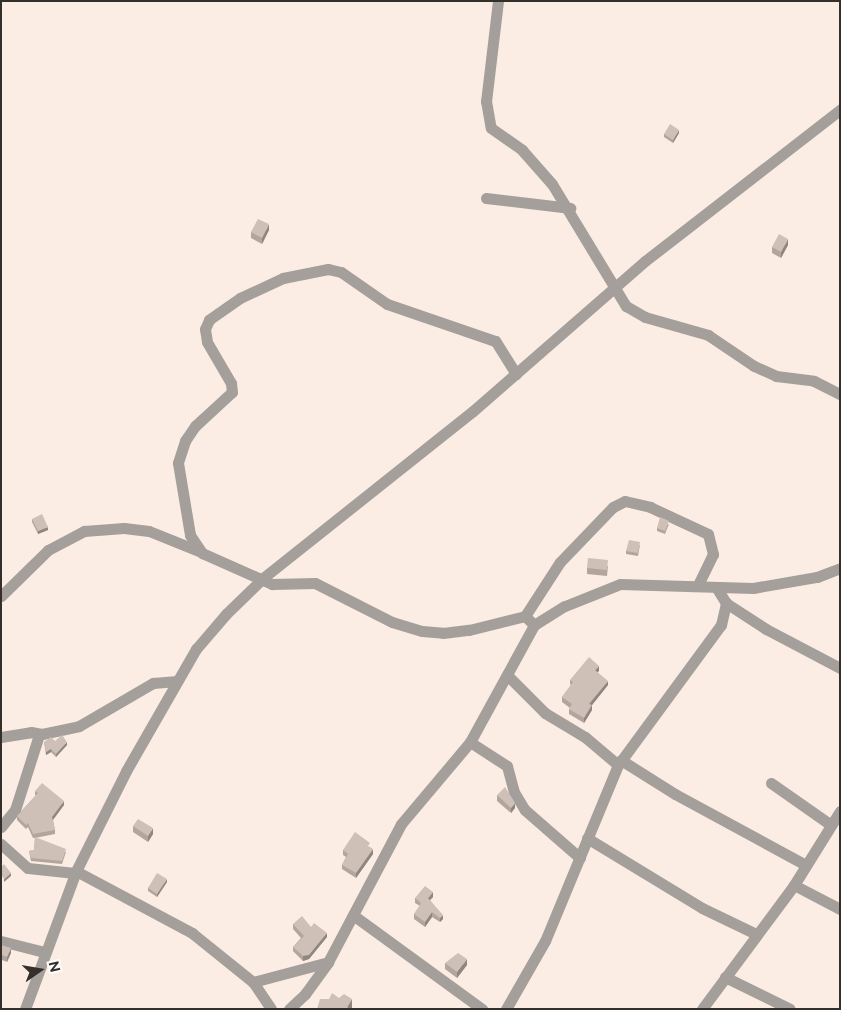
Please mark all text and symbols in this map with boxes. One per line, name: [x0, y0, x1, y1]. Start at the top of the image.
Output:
north arrow: [15, 945, 65, 995]
text: N: [46, 960, 64, 974]

